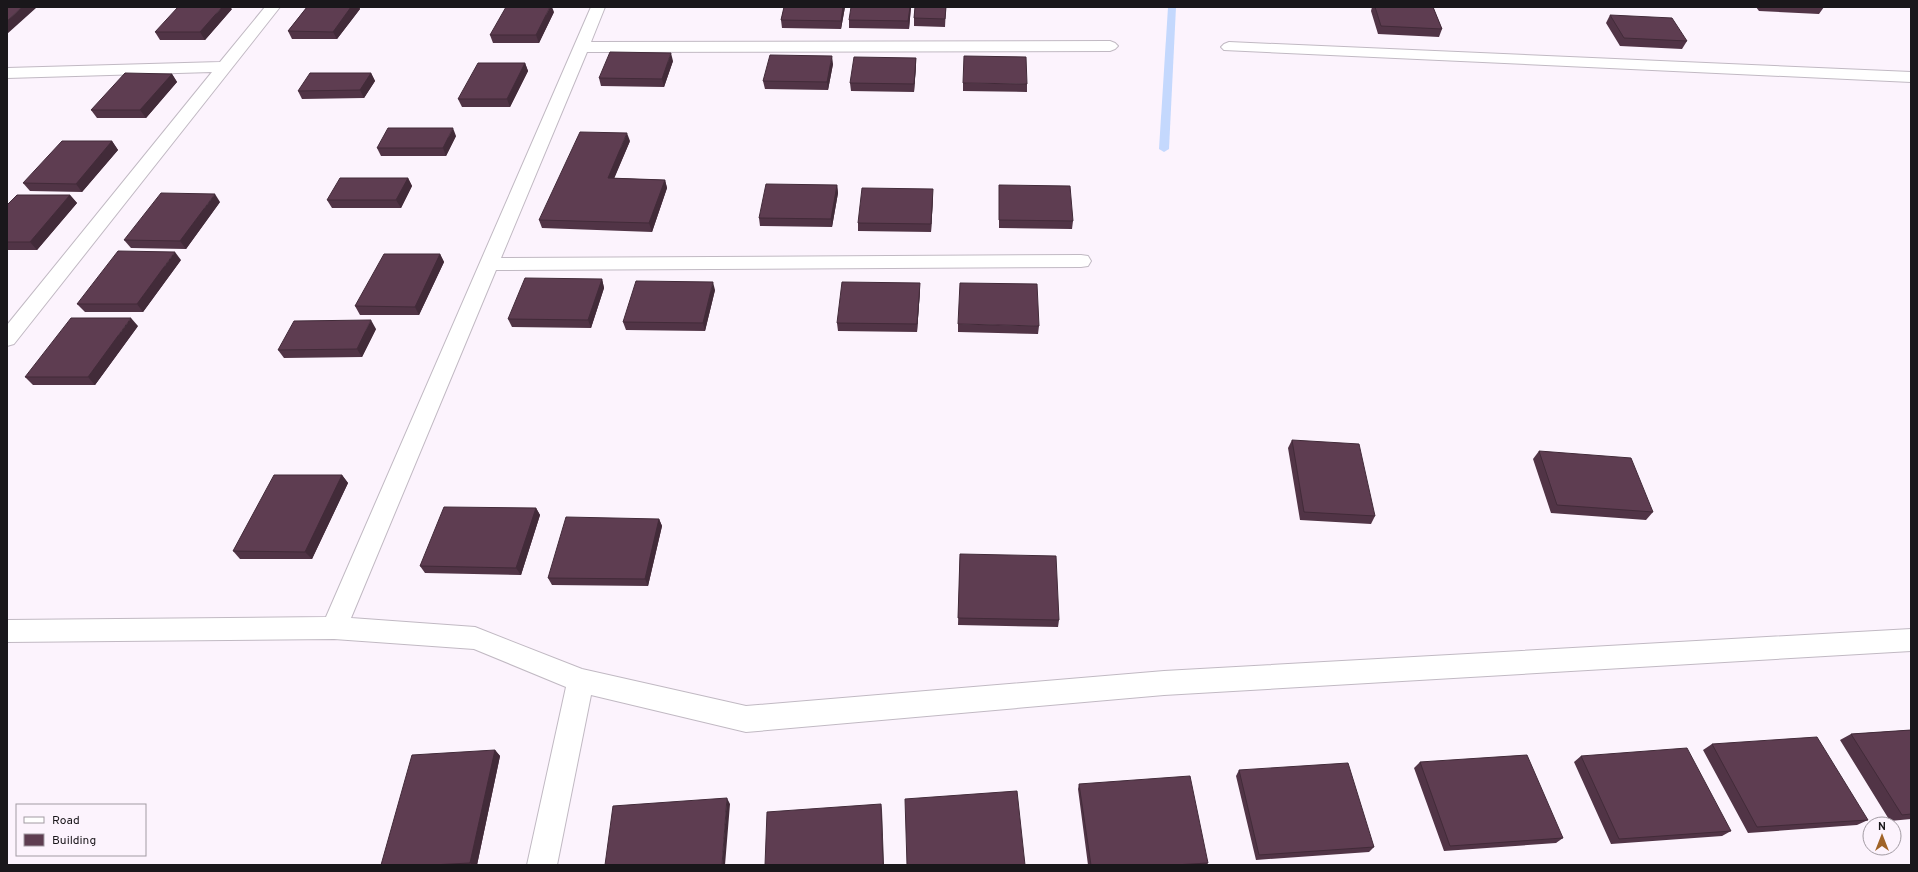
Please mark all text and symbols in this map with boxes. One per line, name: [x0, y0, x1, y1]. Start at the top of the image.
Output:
legend: [16, 804, 146, 856]
text: Road: [52, 813, 80, 829]
north arrow: [1862, 816, 1902, 856]
text: N: [1878, 820, 1886, 834]
text: Building: [52, 833, 96, 849]

